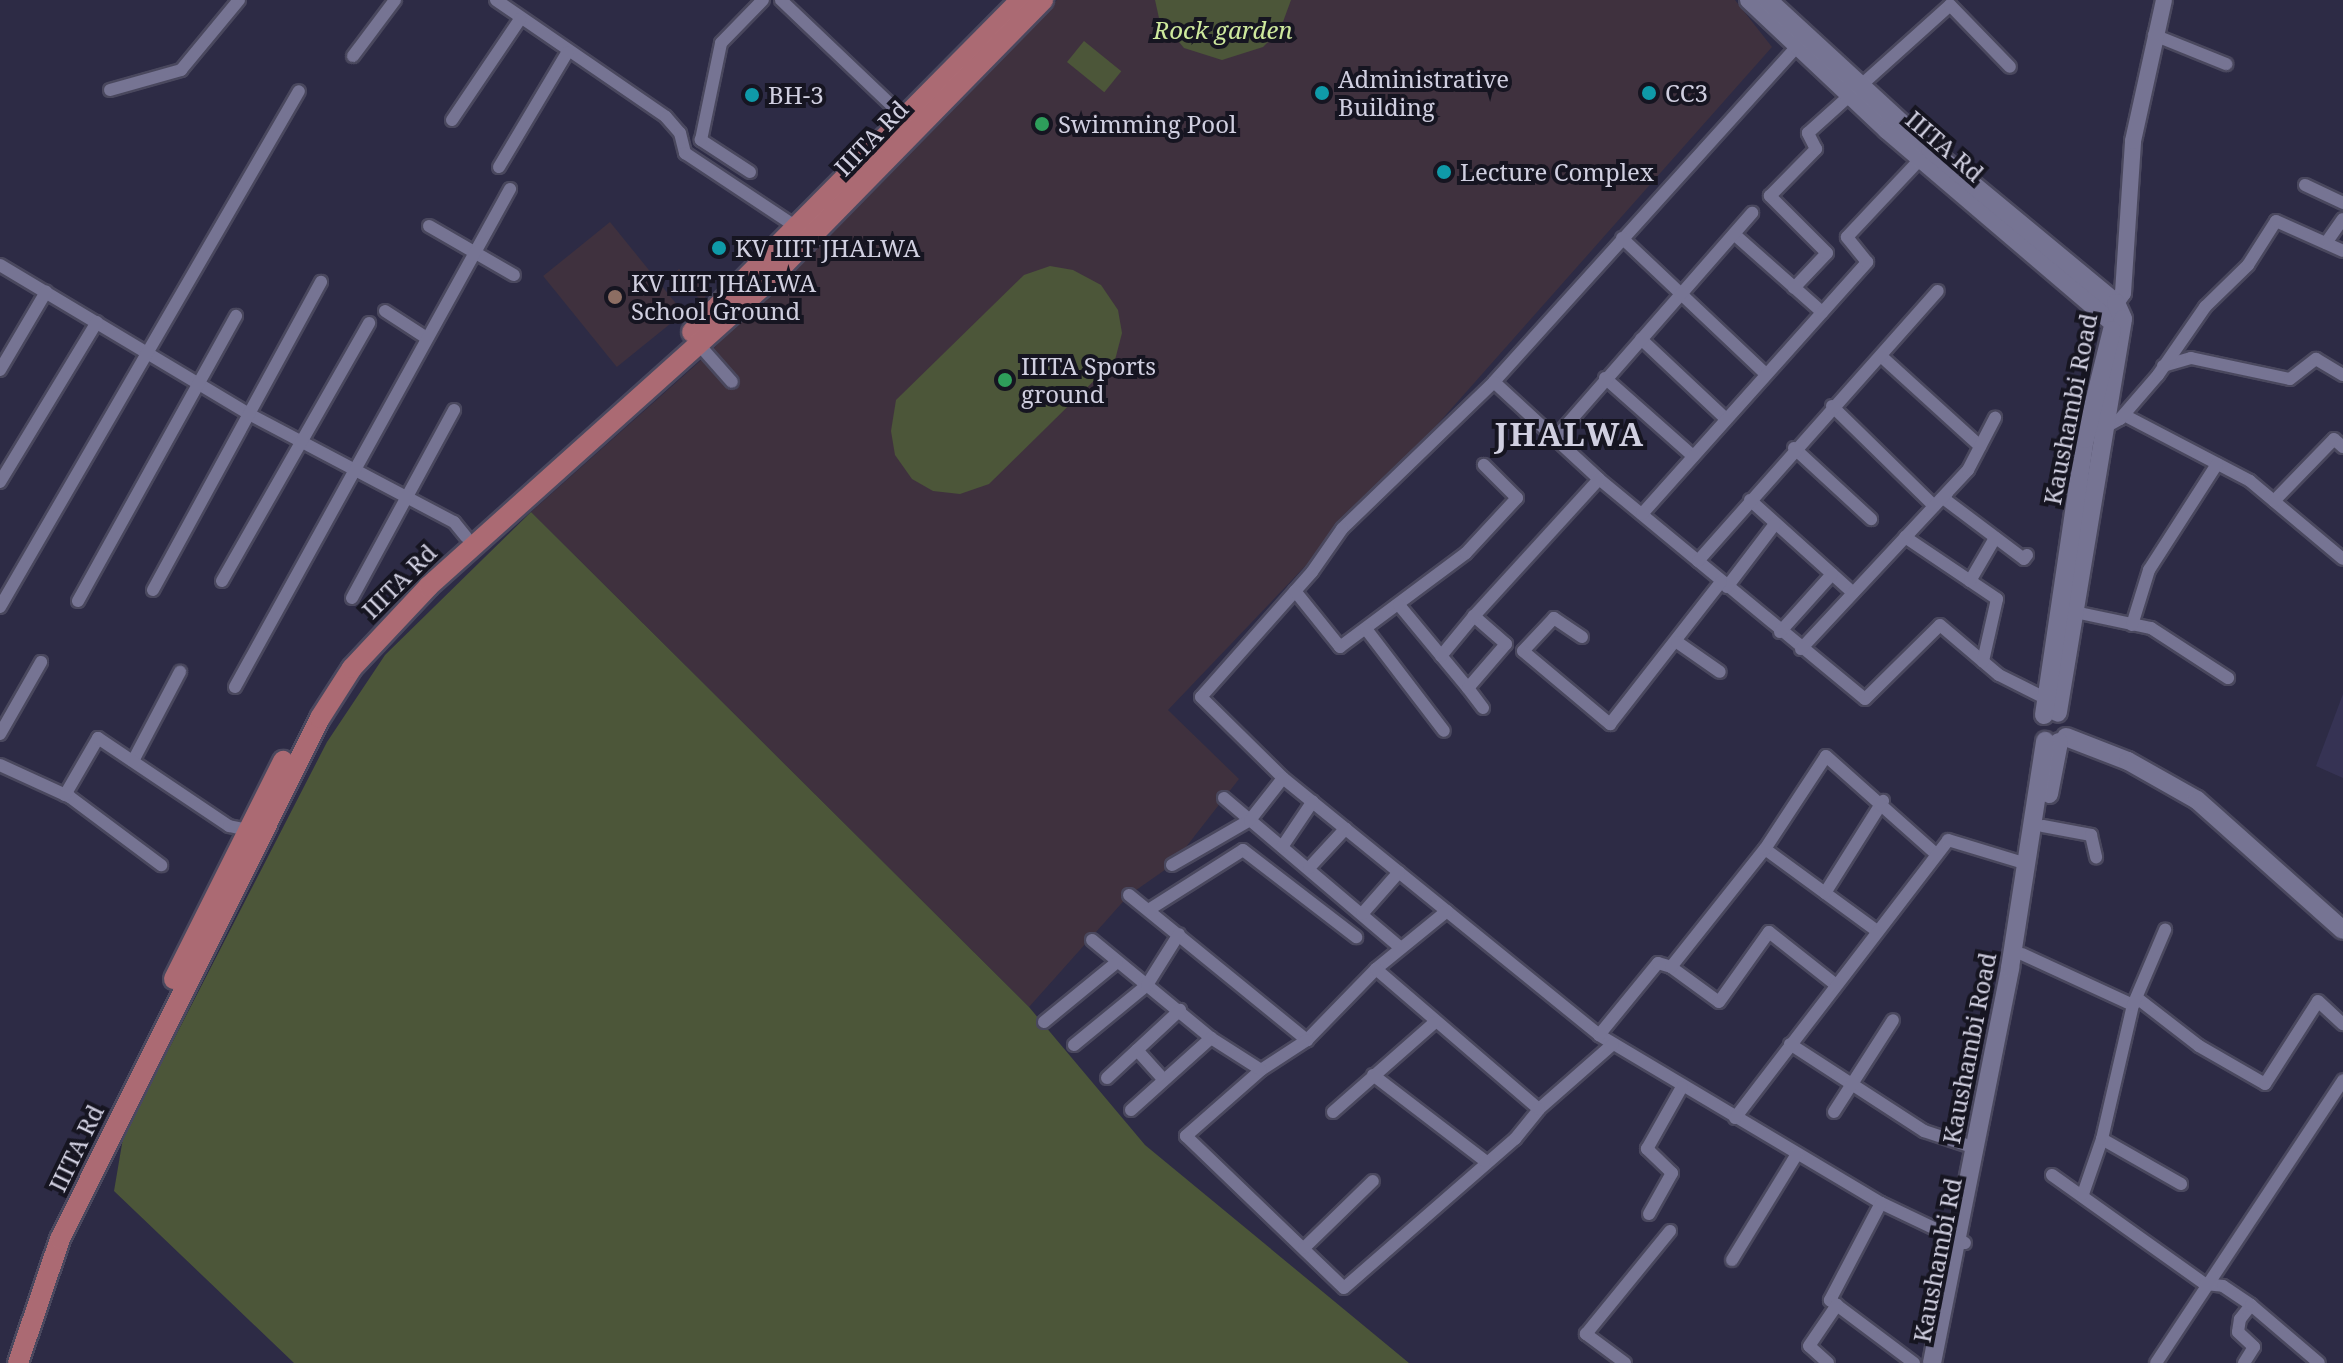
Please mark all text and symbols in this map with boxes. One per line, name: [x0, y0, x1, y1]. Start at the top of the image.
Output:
park label: Rock garden: [1153, 16, 1293, 44]
place label: Administrative Building: [1338, 65, 1509, 121]
place label: CC3: [1665, 79, 1708, 107]
place label: BH-3: [768, 81, 824, 109]
marker: Administrative Building: [1313, 84, 1331, 102]
marker: CC3: [1640, 84, 1658, 102]
marker: BH-3: [743, 86, 761, 104]
street label: IIITA Rd: [828, 94, 914, 182]
street label: IIITA Rd: [1900, 105, 1990, 187]
place label: Swimming Pool: [1058, 110, 1236, 138]
marker: Swimming Pool: [1033, 115, 1051, 133]
place label: Lecture Complex: [1460, 158, 1654, 186]
marker: Lecture Complex: [1435, 163, 1453, 181]
place label: KV IIIT JHALWA: [735, 234, 920, 262]
marker: KV IIIT JHALWA: [710, 239, 728, 257]
place label: KV IIIT JHALWA School Ground: [631, 269, 816, 325]
marker: KV IIIT JHALWA School Ground: [606, 288, 624, 306]
street label: Kaushambi Road: [2037, 311, 2103, 507]
place label: IIITA Sports ground: [1021, 352, 1156, 408]
marker: IIITA Sports ground: [996, 371, 1014, 389]
district label: JHALWA: [1495, 415, 1645, 453]
street label: IIITA Rd: [356, 538, 442, 624]
street label: Kaushambi Road: [1936, 950, 2002, 1146]
street label: IIITA Rd: [43, 1100, 109, 1196]
street label: Kaushambi Rd: [1907, 1175, 1967, 1345]

